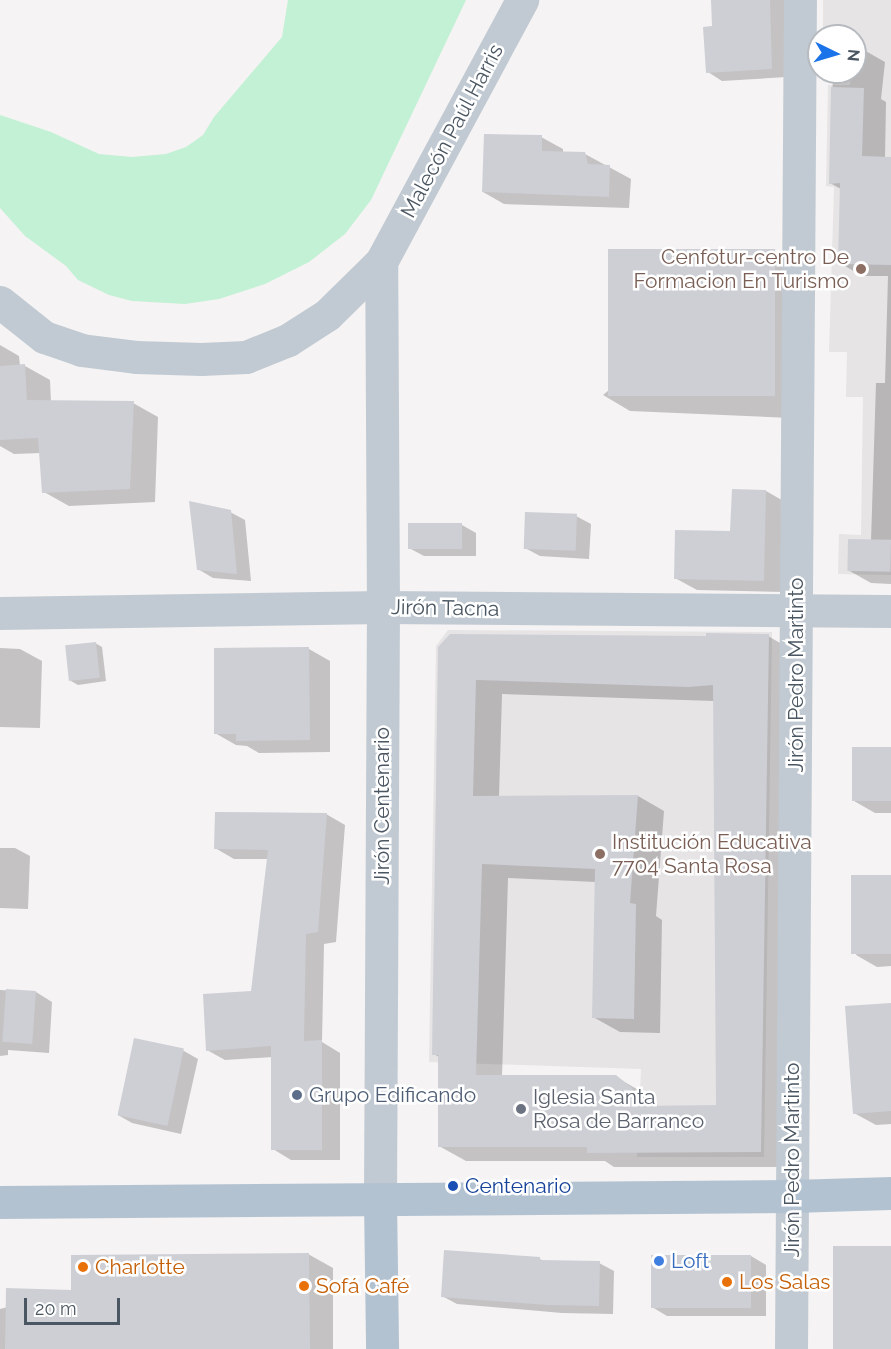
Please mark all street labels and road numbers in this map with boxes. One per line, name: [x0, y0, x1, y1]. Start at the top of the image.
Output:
street label: Malecón Paúl Harris: [395, 40, 509, 222]
street label: Jirón Pedro Martinto: [783, 577, 809, 773]
street label: Jirón Tacna: [390, 594, 500, 622]
street label: Jirón Centenario: [369, 727, 395, 885]
street label: Jirón Pedro Martinto: [779, 1062, 805, 1258]

